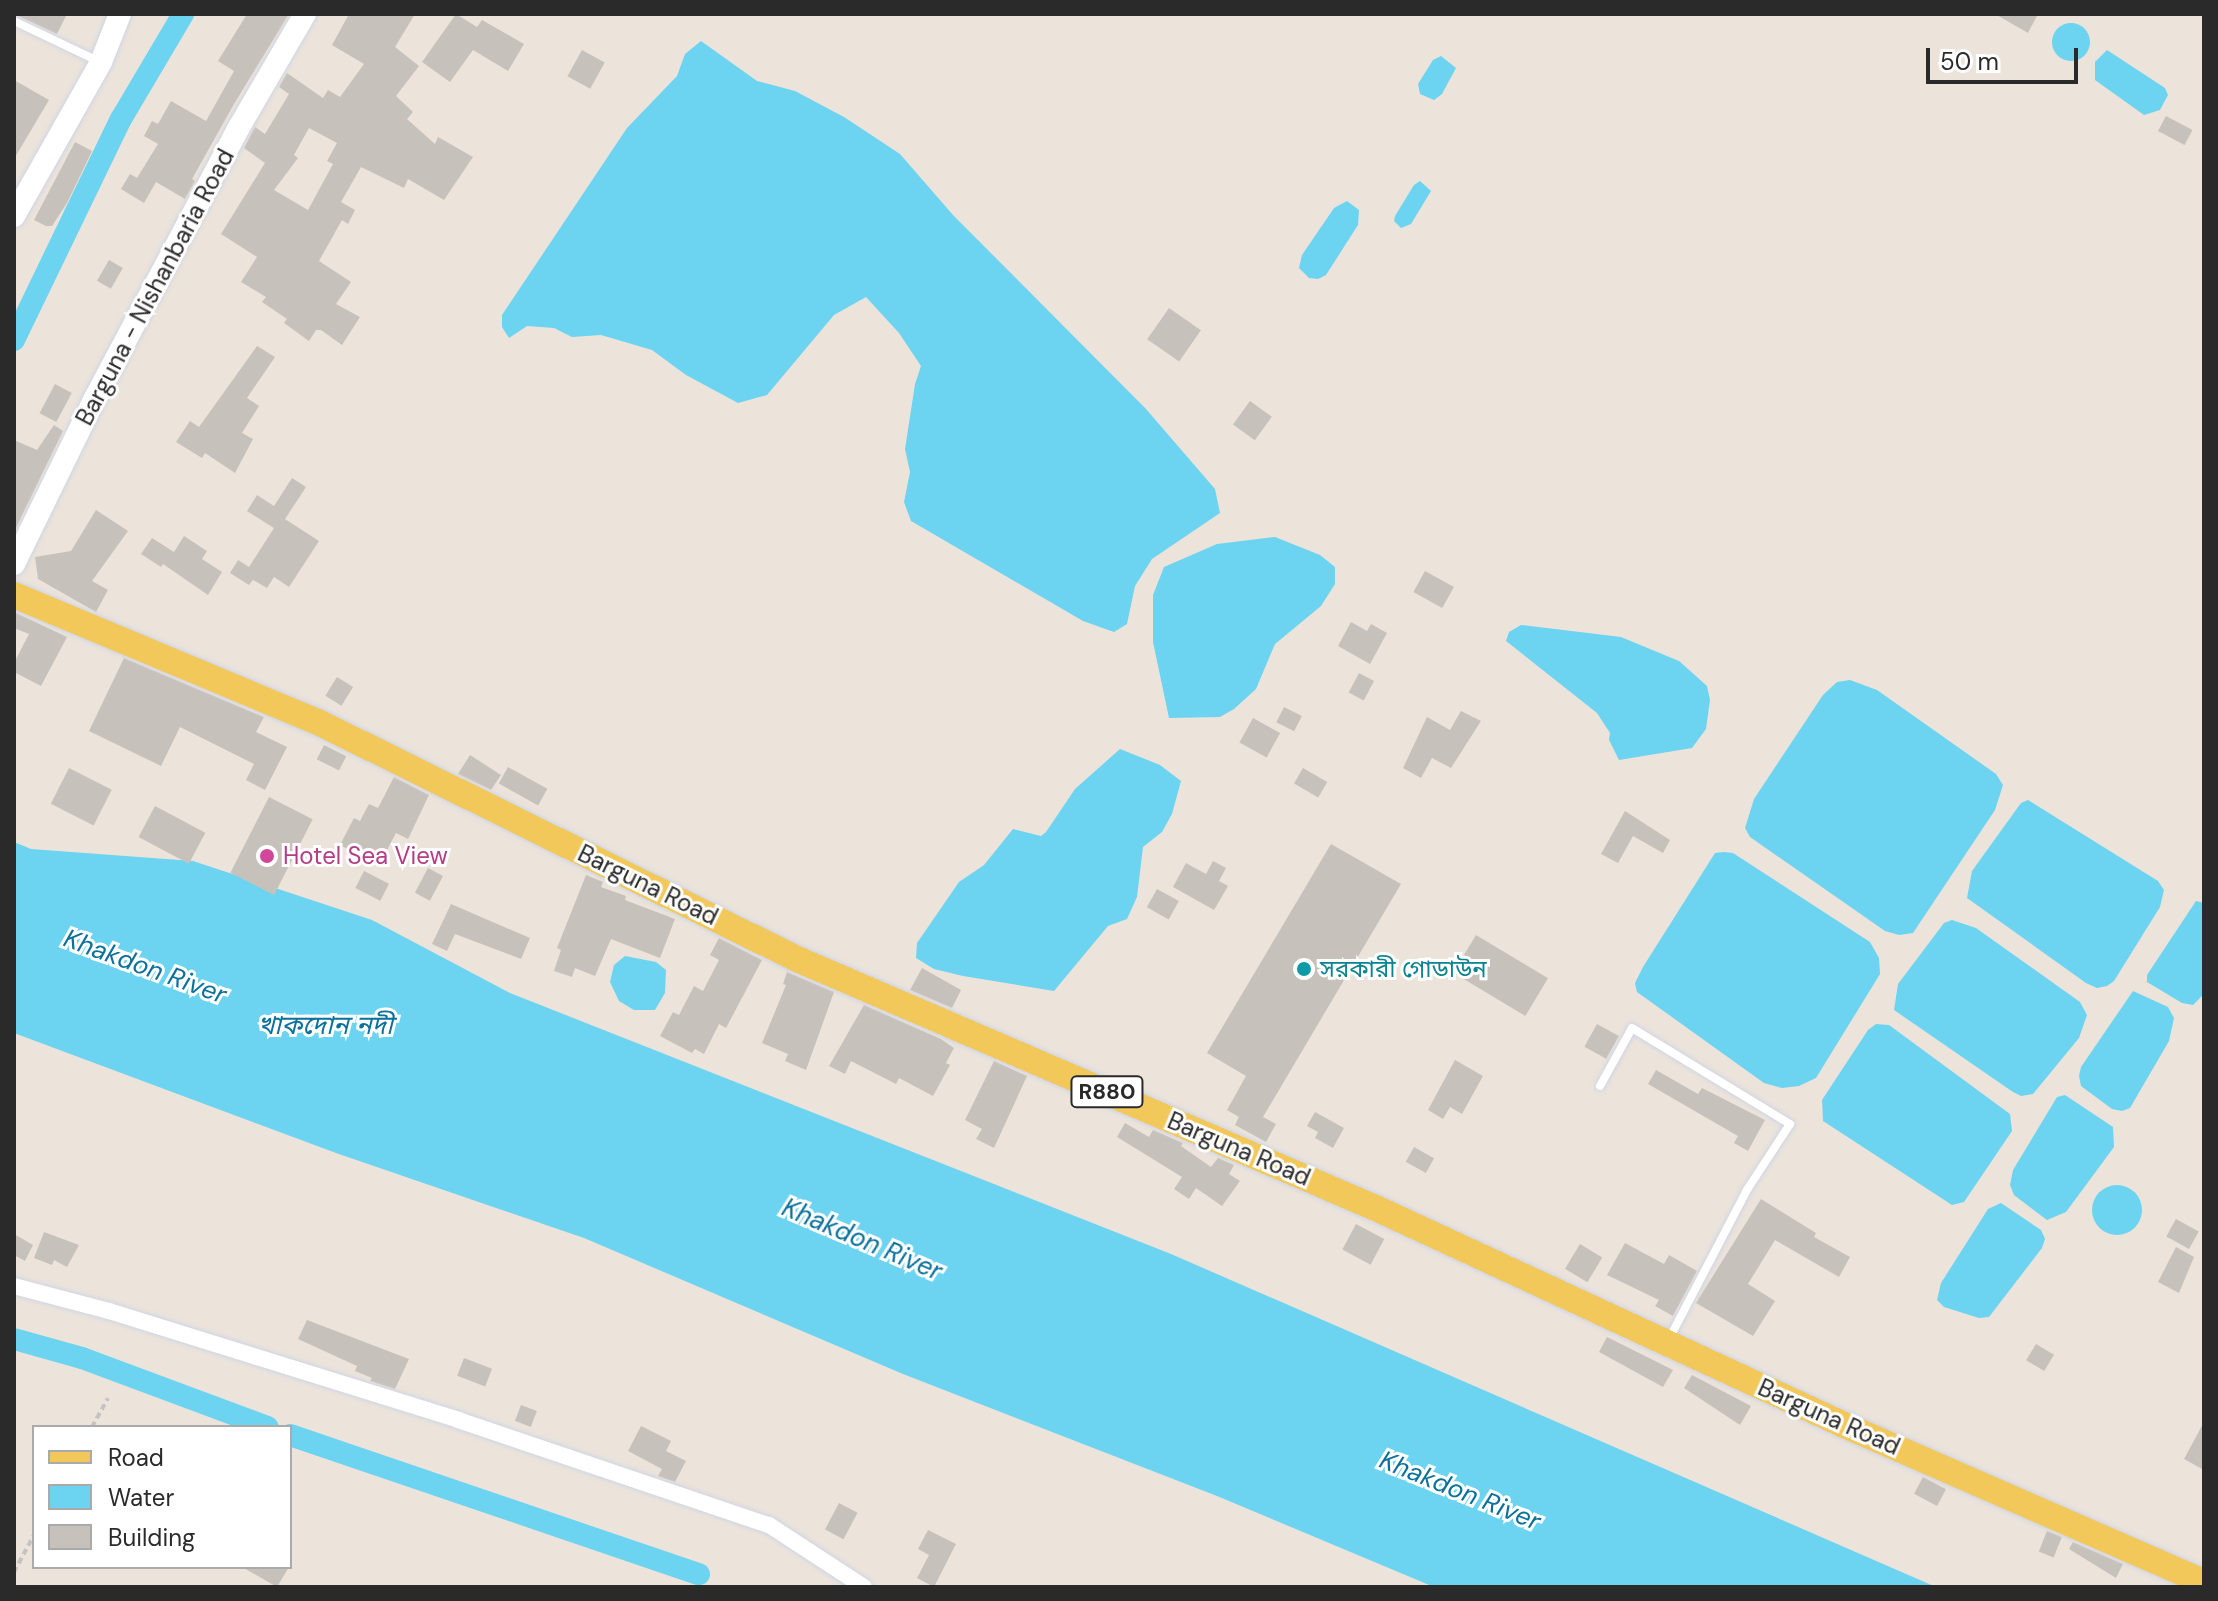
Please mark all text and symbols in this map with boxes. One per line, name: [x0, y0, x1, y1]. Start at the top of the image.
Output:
scale bar: [1930, 32, 2082, 82]
text: 50 m: [1940, 46, 1999, 77]
street label: Barguna - Nishanbaria Road: [70, 144, 240, 430]
street label: Barguna Road: [573, 839, 723, 931]
place label: Hotel Sea View: [283, 842, 448, 870]
marker: Hotel Sea View: [258, 847, 276, 865]
water label: Khakdon River: [59, 923, 231, 1011]
place label: সরকারী গোডাউন: [1320, 955, 1487, 983]
marker: সরকারী গোডাউন: [1295, 960, 1313, 978]
water label: খাকদোন নদী: [257, 1010, 393, 1042]
road number: R880: [1069, 1074, 1145, 1110]
street label: Barguna Road: [1163, 1106, 1315, 1192]
water label: Khakdon River: [777, 1192, 947, 1288]
street label: Barguna Road: [1754, 1373, 1904, 1461]
legend: [32, 1425, 292, 1569]
text: Road: [108, 1442, 164, 1473]
water label: Khakdon River: [1375, 1445, 1545, 1537]
text: Water: [108, 1482, 174, 1513]
text: Building: [108, 1522, 195, 1553]

